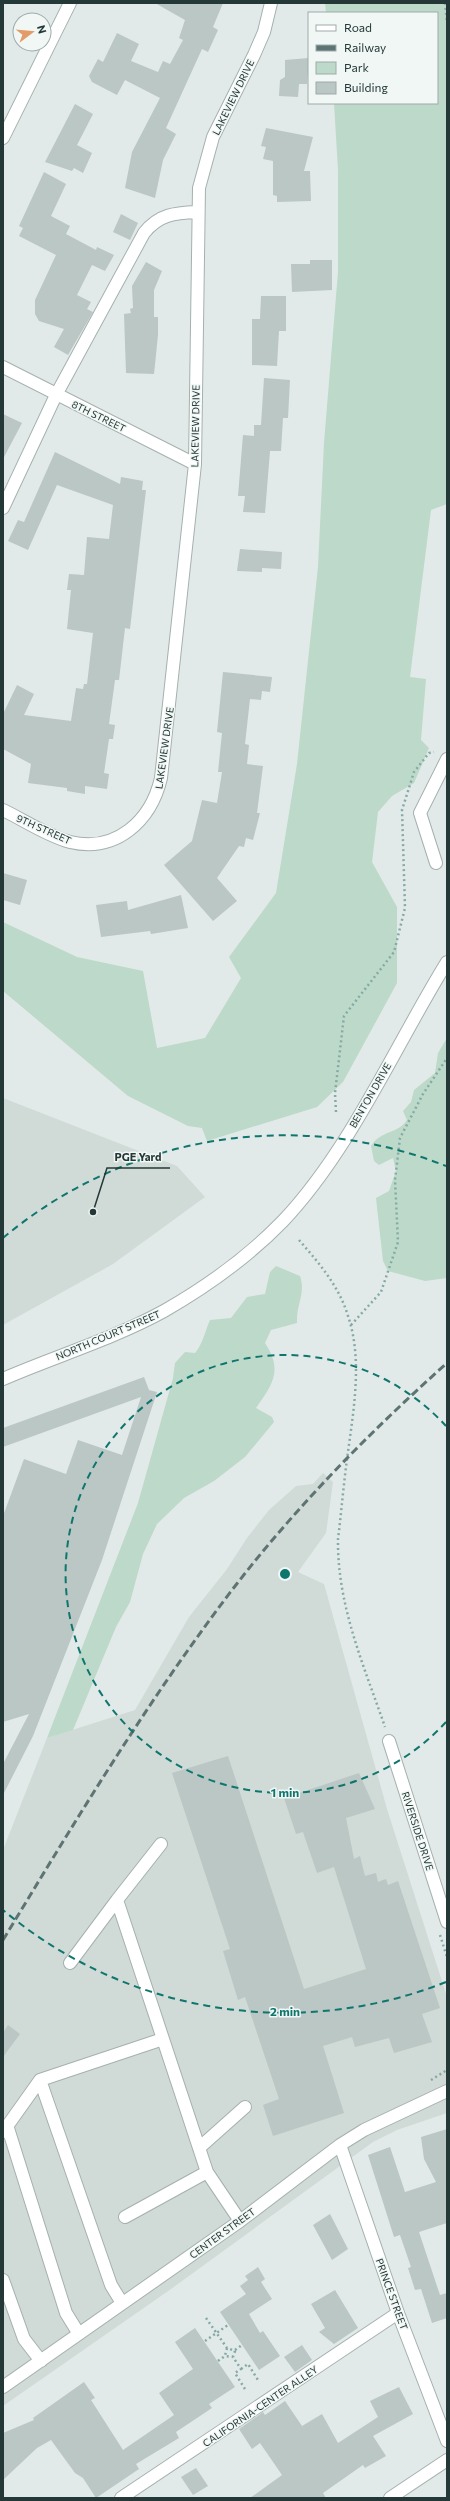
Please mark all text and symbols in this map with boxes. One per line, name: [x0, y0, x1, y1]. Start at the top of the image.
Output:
north arrow: [12, 12, 52, 52]
legend: [308, 12, 438, 104]
text: Road: [344, 20, 372, 34]
text: N: [35, 23, 49, 35]
text: Railway: [344, 40, 386, 54]
street label: LAKEVIEW DRIVE: [209, 57, 257, 137]
text: Park: [344, 60, 370, 74]
text: Building: [344, 80, 388, 94]
street label: LAKEVIEW DRIVE: [188, 385, 202, 467]
street label: 8TH STREET: [70, 398, 129, 435]
street label: LAKEVIEW DRIVE: [152, 706, 176, 790]
street label: 9TH STREET: [15, 812, 74, 847]
street label: BENTON DRIVE: [346, 1060, 394, 1130]
callout: PGE Yard: [107, 1145, 170, 1168]
text: PGE Yard: [115, 1150, 161, 1163]
street label: NORTH COURT STREET: [54, 1307, 163, 1362]
centre of rings: [278, 1567, 292, 1581]
text: 1 min: [271, 1785, 299, 1799]
street label: RIVERSIDE DRIVE: [400, 1790, 436, 1872]
text: 2 min: [270, 2004, 300, 2018]
street label: CENTER STREET: [187, 2205, 258, 2261]
street label: PRINCE STREET: [374, 2257, 411, 2332]
street label: CALIFORNIA-CENTER ALLEY: [200, 2363, 320, 2449]

